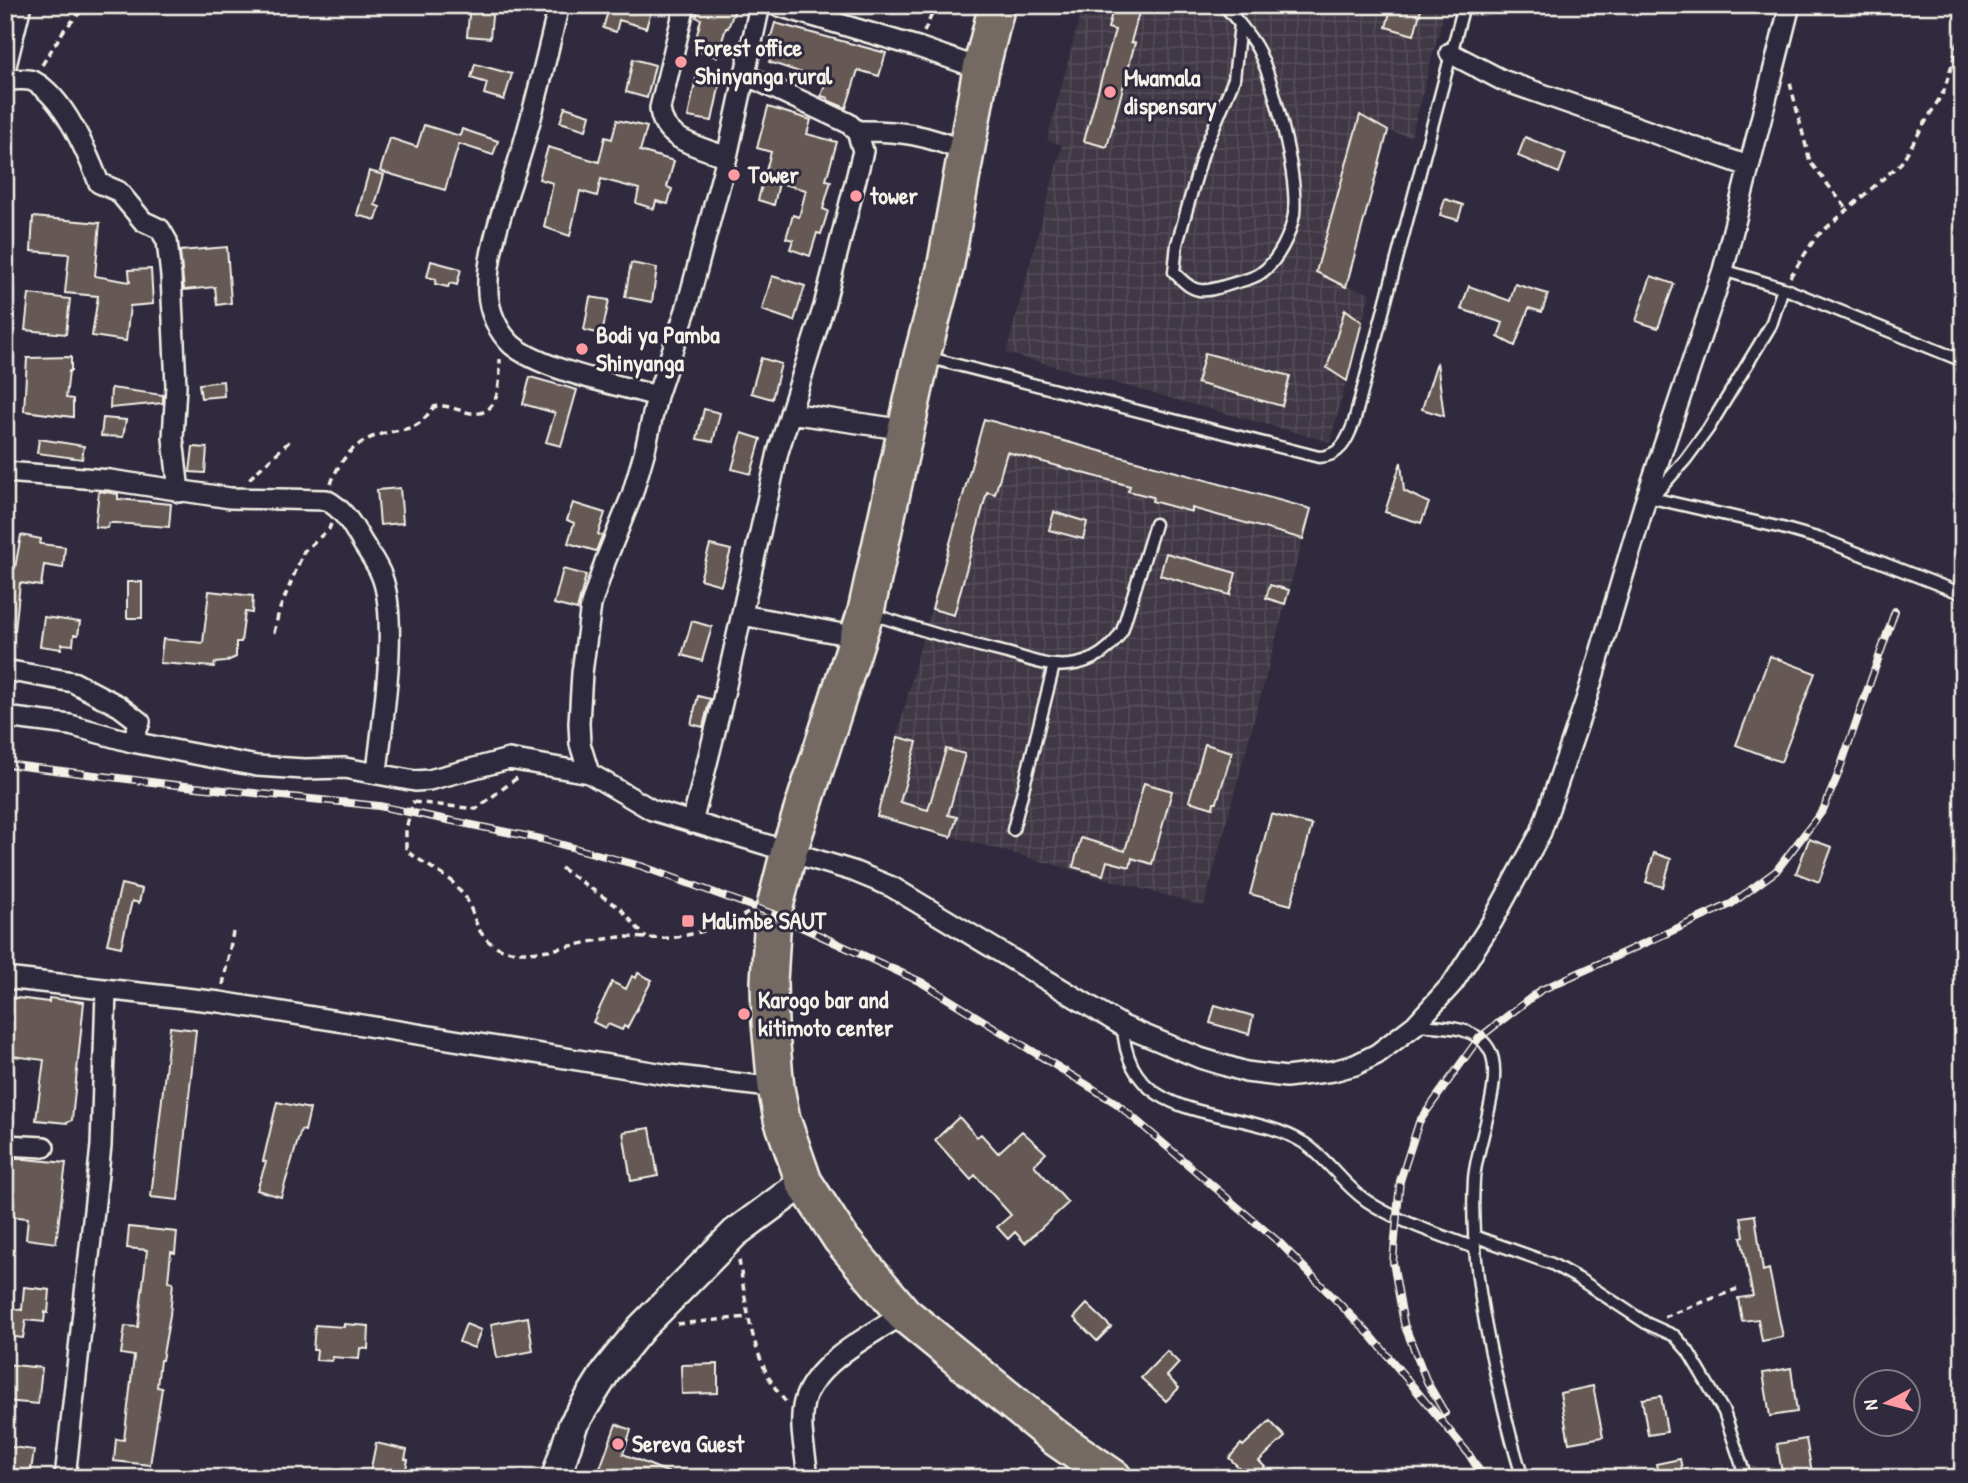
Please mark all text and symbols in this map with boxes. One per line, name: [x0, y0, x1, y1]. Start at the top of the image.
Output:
place label: Forest office Shinyanga rural: [694, 31, 833, 92]
marker: Forest office Shinyanga rural: [673, 54, 689, 70]
place label: Mwamala dispensary: [1124, 61, 1217, 122]
marker: Mwamala dispensary: [1102, 84, 1118, 100]
place label: Tower: [747, 158, 800, 190]
marker: Tower: [726, 167, 742, 183]
place label: tower: [869, 179, 919, 211]
marker: tower: [848, 188, 864, 204]
place label: Bodi ya Pamba Shinyanga: [596, 318, 720, 379]
marker: Bodi ya Pamba Shinyanga: [574, 341, 590, 357]
place label: Malimbe SAUT: [702, 904, 827, 936]
marker: Malimbe SAUT: [680, 913, 696, 929]
place label: Karogo bar and kitimoto center: [758, 983, 894, 1043]
marker: Karogo bar and kitimoto center: [736, 1006, 752, 1022]
north arrow: [1853, 1368, 1923, 1438]
text: N: [1857, 1398, 1884, 1412]
place label: Sereva Guest: [632, 1427, 745, 1459]
marker: Sereva Guest: [610, 1436, 626, 1452]

